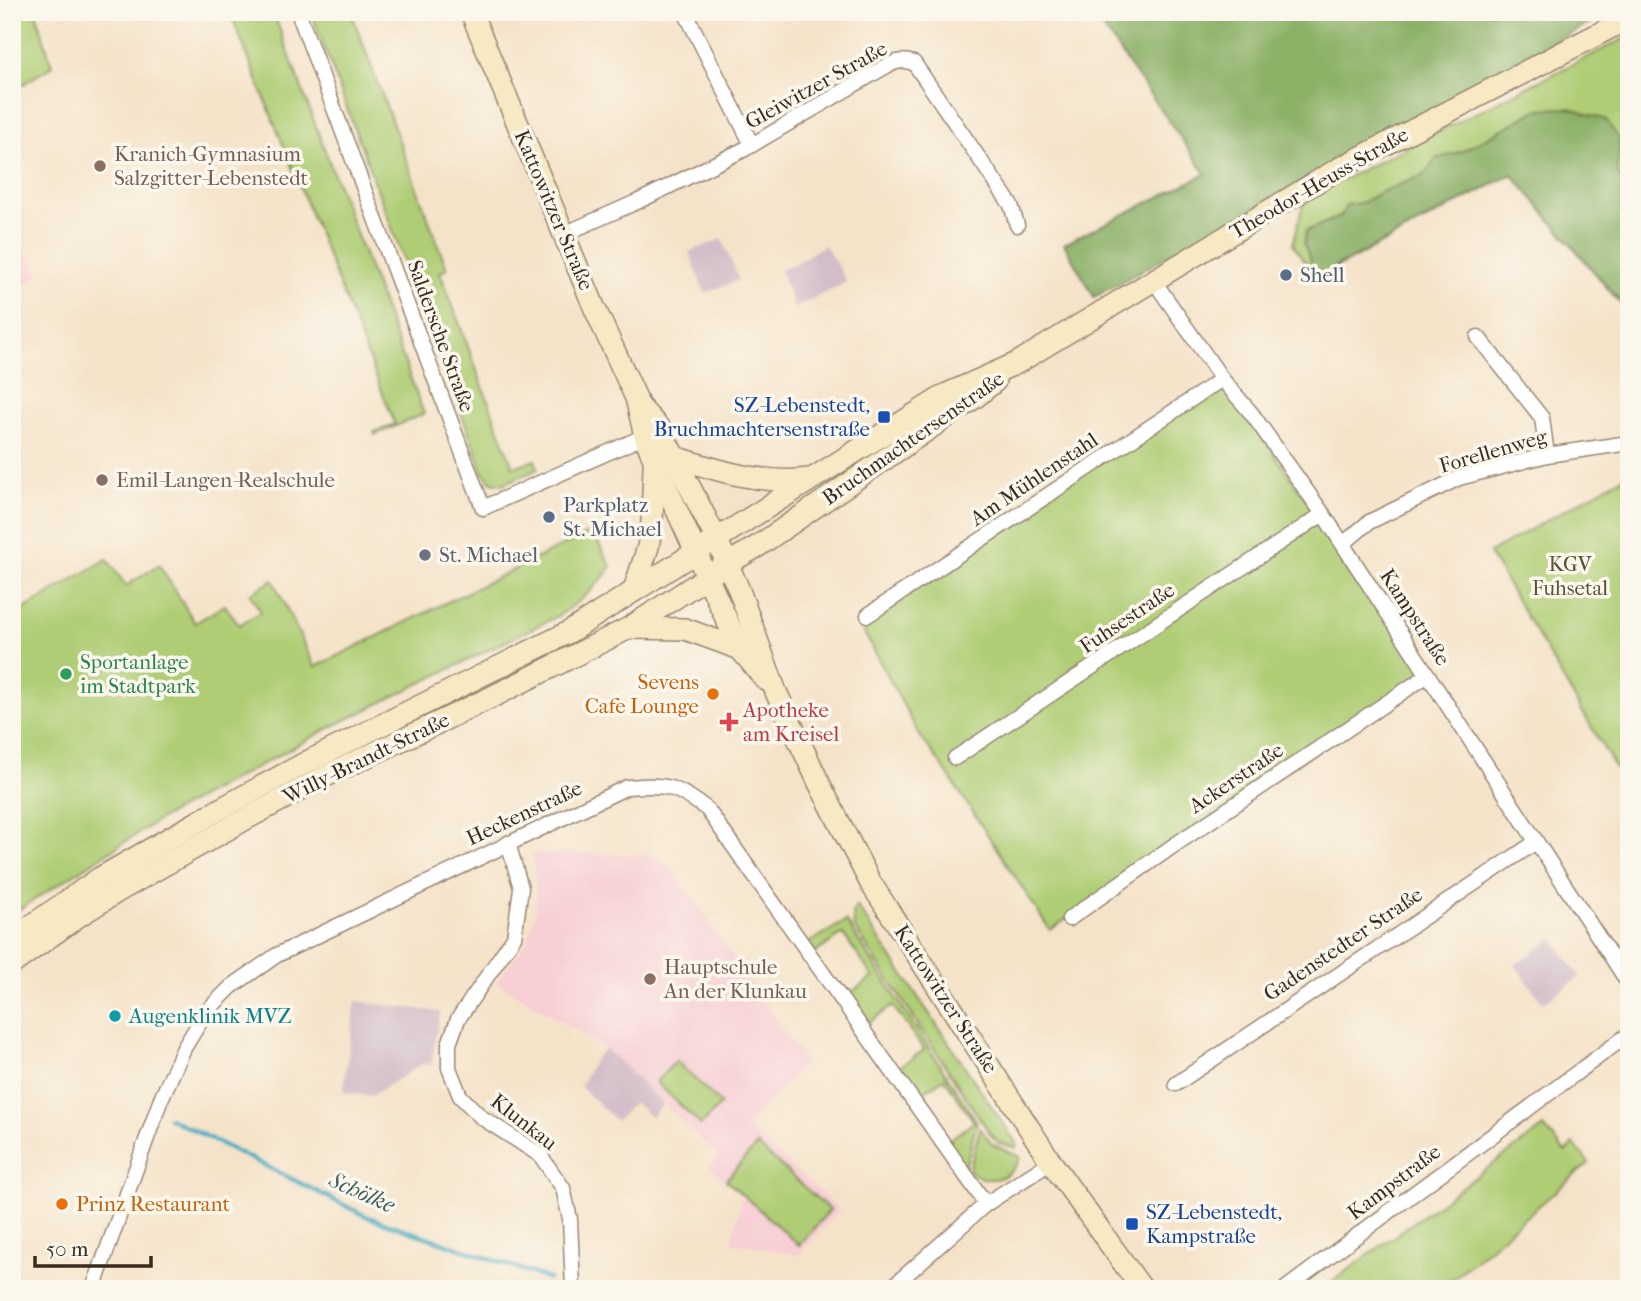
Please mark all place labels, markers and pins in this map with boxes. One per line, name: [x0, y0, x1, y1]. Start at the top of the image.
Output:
place label: Kranich-Gymnasium Salzgitter-Lebenstedt: [114, 142, 309, 190]
marker: Kranich-Gymnasium Salzgitter-Lebenstedt: [92, 158, 108, 174]
place label: Shell: [1300, 263, 1345, 287]
marker: Shell: [1278, 267, 1294, 283]
place label: SZ-Lebenstedt, Bruchmachtersenstraße: [654, 393, 870, 441]
marker: SZ-Lebenstedt, Bruchmachtersenstraße: [876, 409, 892, 425]
place label: Emil-Langen-Realschule: [116, 468, 335, 492]
marker: Emil-Langen-Realschule: [94, 472, 110, 488]
place label: Parkplatz St. Michael: [563, 493, 662, 541]
marker: Parkplatz St. Michael: [541, 509, 557, 525]
place label: St. Michael: [439, 543, 538, 567]
marker: St. Michael: [417, 547, 433, 563]
place label: Sportanlage im Stadtpark: [80, 650, 196, 698]
marker: Sportanlage im Stadtpark: [58, 666, 74, 682]
place label: Sevens Cafe Lounge: [585, 670, 699, 718]
marker: Sevens Cafe Lounge: [705, 686, 721, 702]
place label: Apotheke am Kreisel: [742, 698, 839, 746]
marker: Apotheke am Kreisel: [721, 714, 737, 730]
place label: Hauptschule An der Klunkau: [663, 955, 807, 1003]
marker: Hauptschule An der Klunkau: [642, 971, 658, 987]
place label: Augenklinik MVZ: [128, 1004, 292, 1028]
marker: Augenklinik MVZ: [107, 1008, 123, 1024]
place label: Prinz Restaurant: [76, 1192, 231, 1216]
marker: Prinz Restaurant: [54, 1196, 70, 1212]
place label: SZ-Lebenstedt, Kampstraße: [1146, 1200, 1282, 1248]
marker: SZ-Lebenstedt, Kampstraße: [1124, 1216, 1140, 1232]

